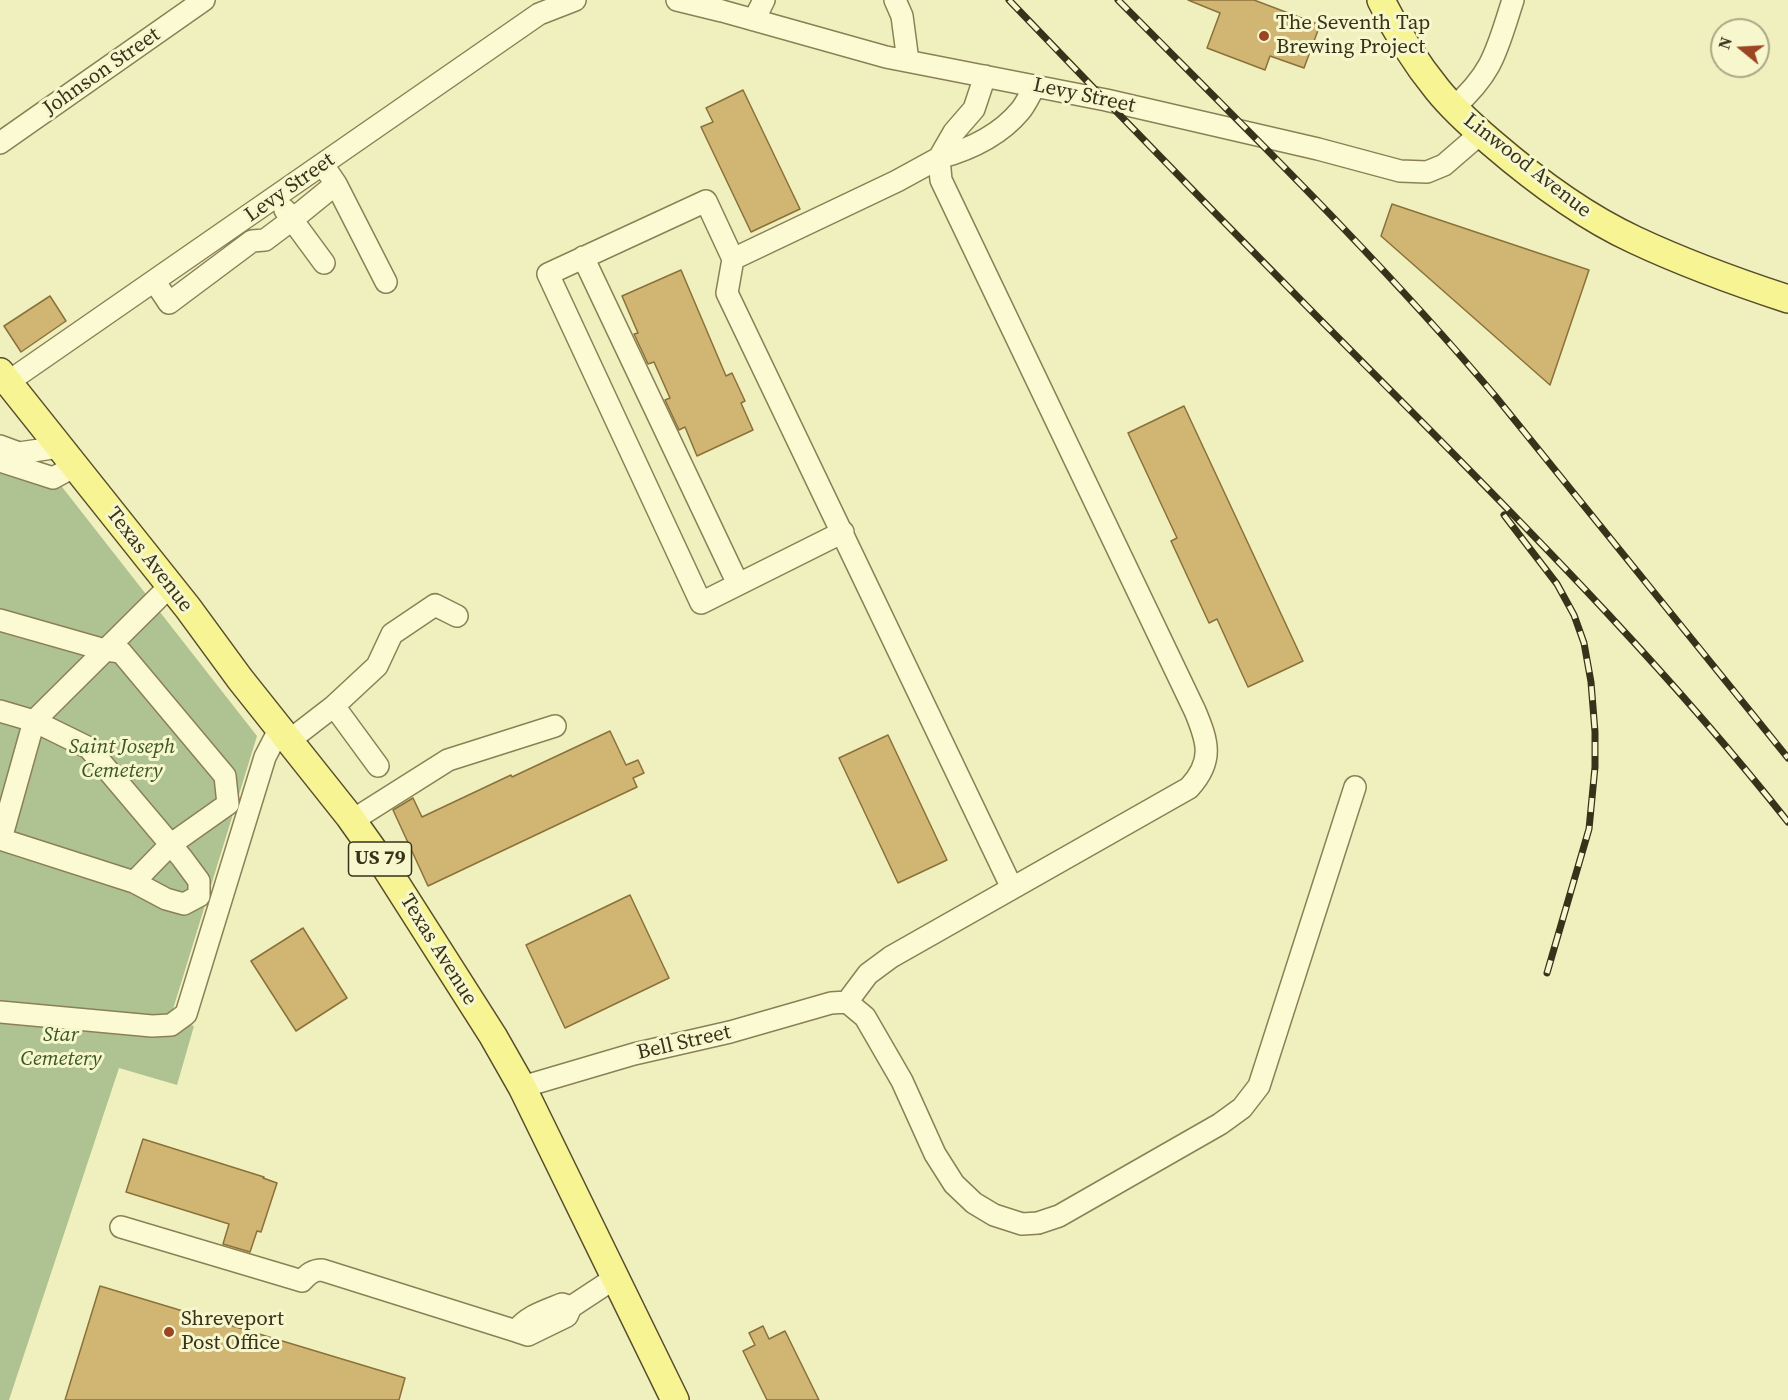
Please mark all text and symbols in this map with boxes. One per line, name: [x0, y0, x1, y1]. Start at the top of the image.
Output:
place label: The Seventh Tap Brewing Project: [1276, 11, 1430, 61]
north arrow: [1710, 18, 1770, 78]
street label: Johnson Street: [39, 22, 165, 122]
marker: The Seventh Tap Brewing Project: [1257, 29, 1271, 43]
text: N: [1713, 34, 1737, 52]
street label: Levy Street: [1031, 73, 1137, 119]
street label: Linwood Avenue: [1458, 108, 1596, 224]
street label: Levy Street: [240, 148, 340, 228]
street label: Texas Avenue: [100, 502, 198, 618]
park label: Saint Joseph Cemetery: [69, 735, 175, 785]
road number: US 79: [348, 842, 412, 876]
street label: Texas Avenue: [394, 890, 482, 1010]
street label: Bell Street: [635, 1020, 733, 1066]
park label: Star Cemetery: [21, 1023, 101, 1073]
place label: Shreveport Post Office: [181, 1307, 284, 1357]
marker: Shreveport Post Office: [162, 1325, 176, 1339]

